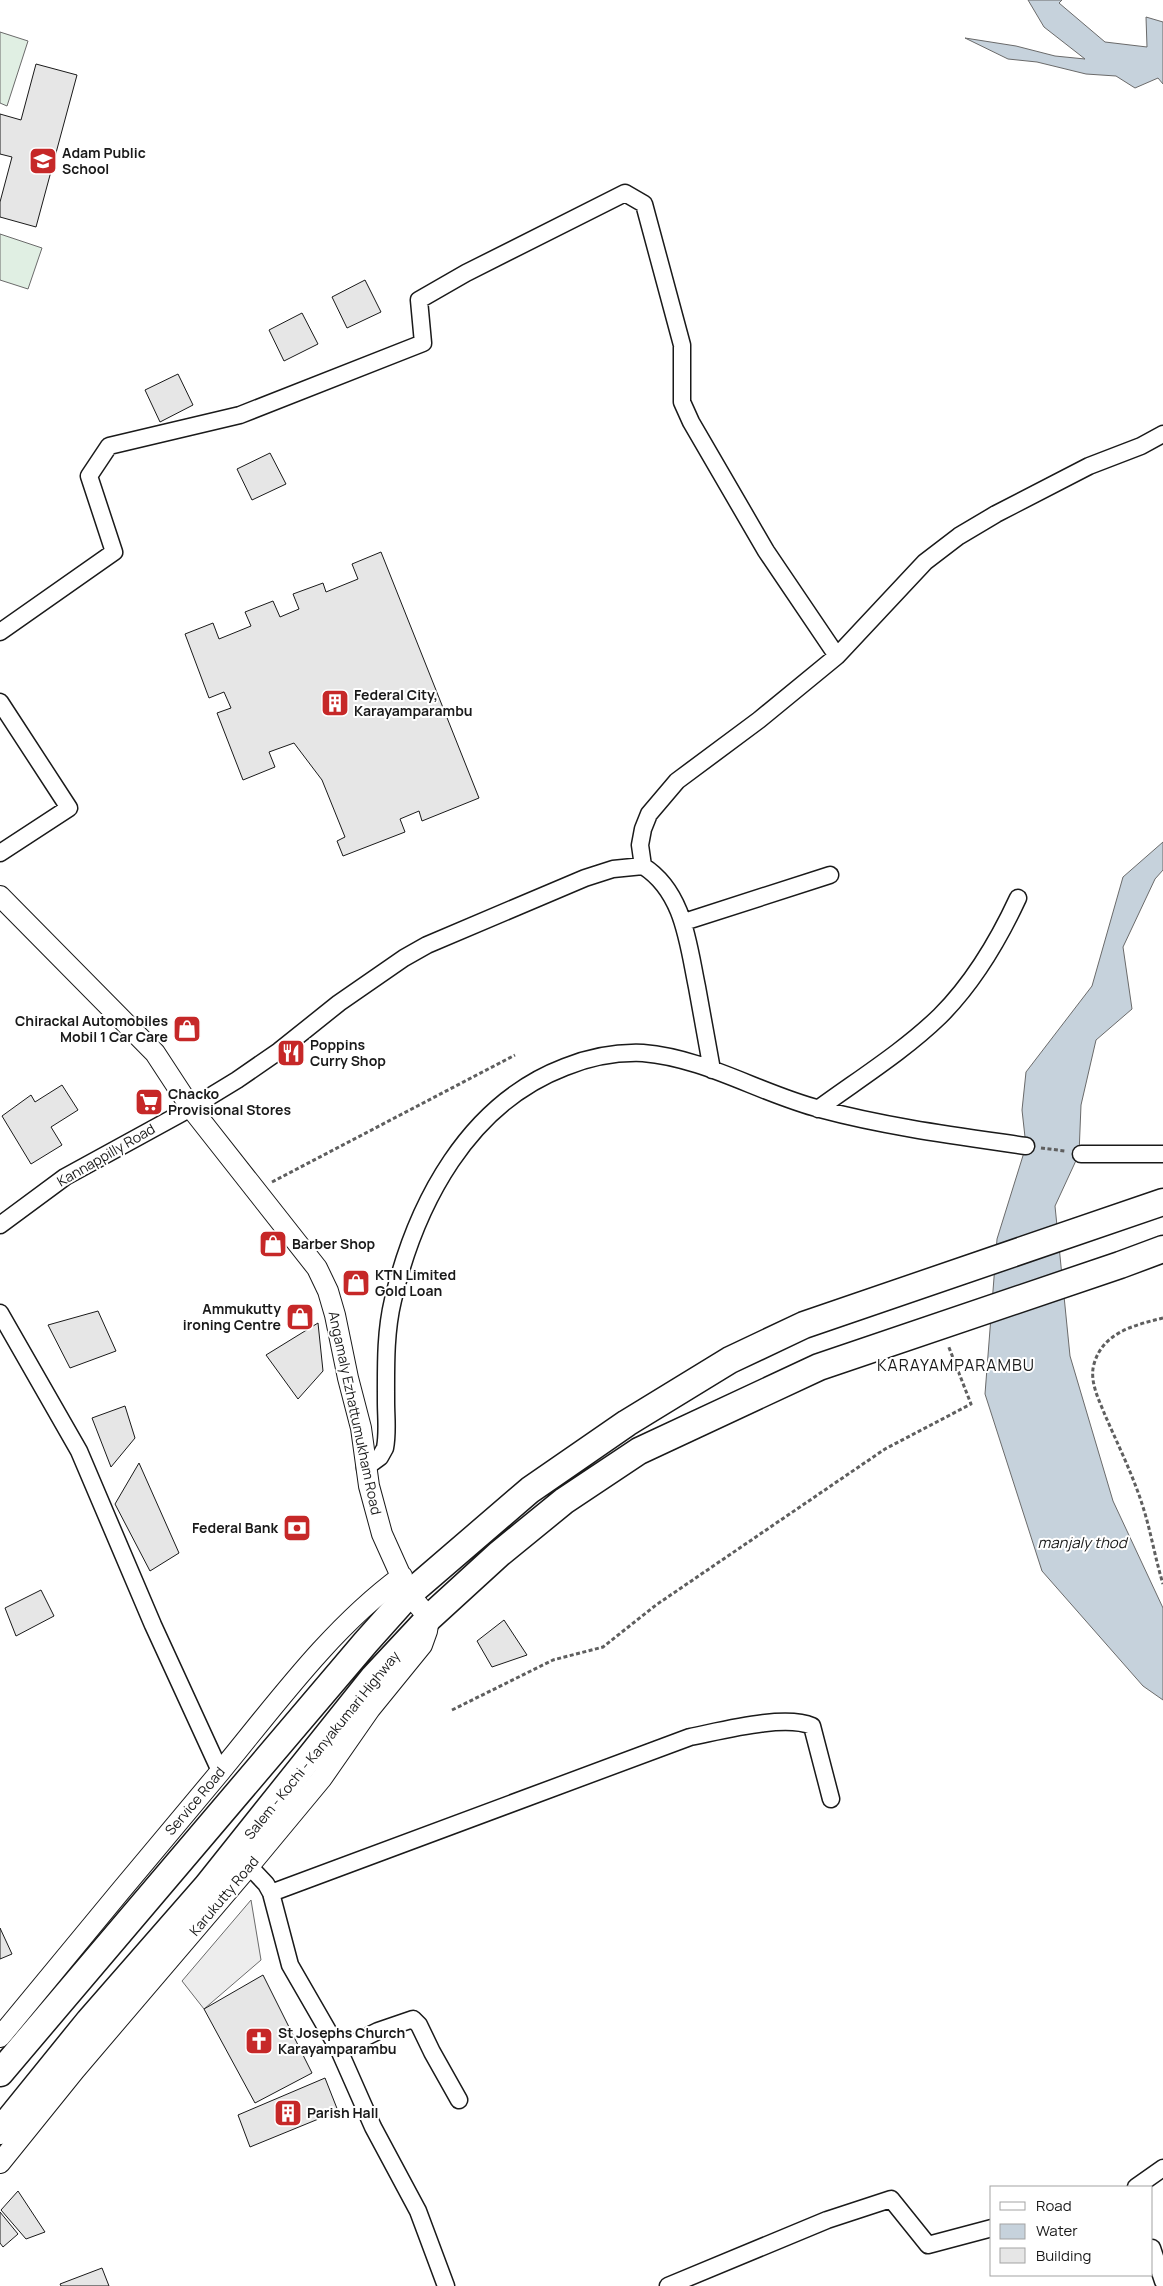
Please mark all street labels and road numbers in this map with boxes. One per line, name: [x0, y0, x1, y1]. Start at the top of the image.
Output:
street label: Kannappilly Road: [53, 1119, 158, 1190]
street label: Angamaly Ezhattumukham Road: [325, 1309, 386, 1516]
street label: Salem - Kochi - Kanyakumari Highway: [240, 1646, 404, 1843]
street label: Service Road: [160, 1762, 229, 1839]
street label: Karukutty Road: [185, 1852, 263, 1940]

